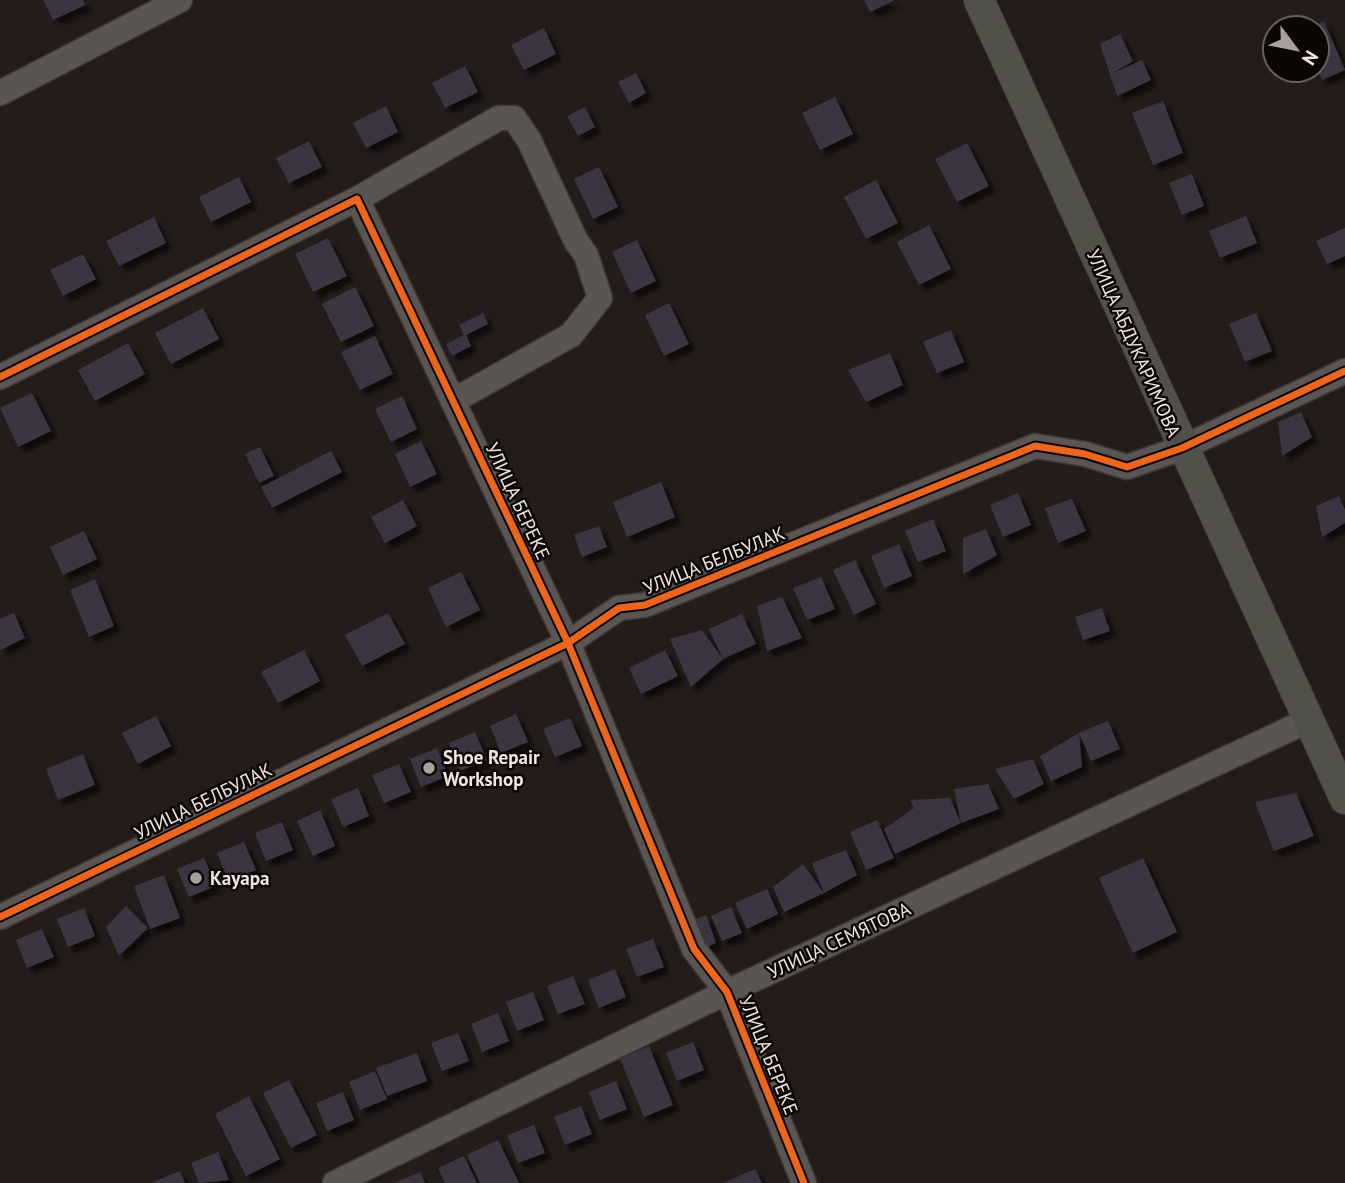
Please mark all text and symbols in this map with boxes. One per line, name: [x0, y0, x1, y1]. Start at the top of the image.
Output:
north arrow: [1261, 14, 1331, 84]
text: N: [1297, 46, 1324, 70]
street label: УЛИЦА АБДУКАРИМОВА: [1082, 245, 1186, 441]
street label: УЛИЦА БЕРЕКЕ: [480, 439, 556, 563]
street label: УЛИЦА БЕЛБУЛАК: [640, 521, 788, 599]
place label: Shoe Repair Workshop: [443, 745, 540, 791]
street label: УЛИЦА БЕЛБУЛАК: [130, 757, 276, 845]
marker: Shoe Repair Workshop: [421, 760, 437, 776]
place label: Кауара: [210, 866, 269, 890]
marker: Кауара: [188, 870, 204, 886]
street label: УЛИЦА СЕМЯТОВА: [764, 896, 914, 984]
street label: УЛИЦА БЕРЕКЕ: [734, 992, 804, 1118]

